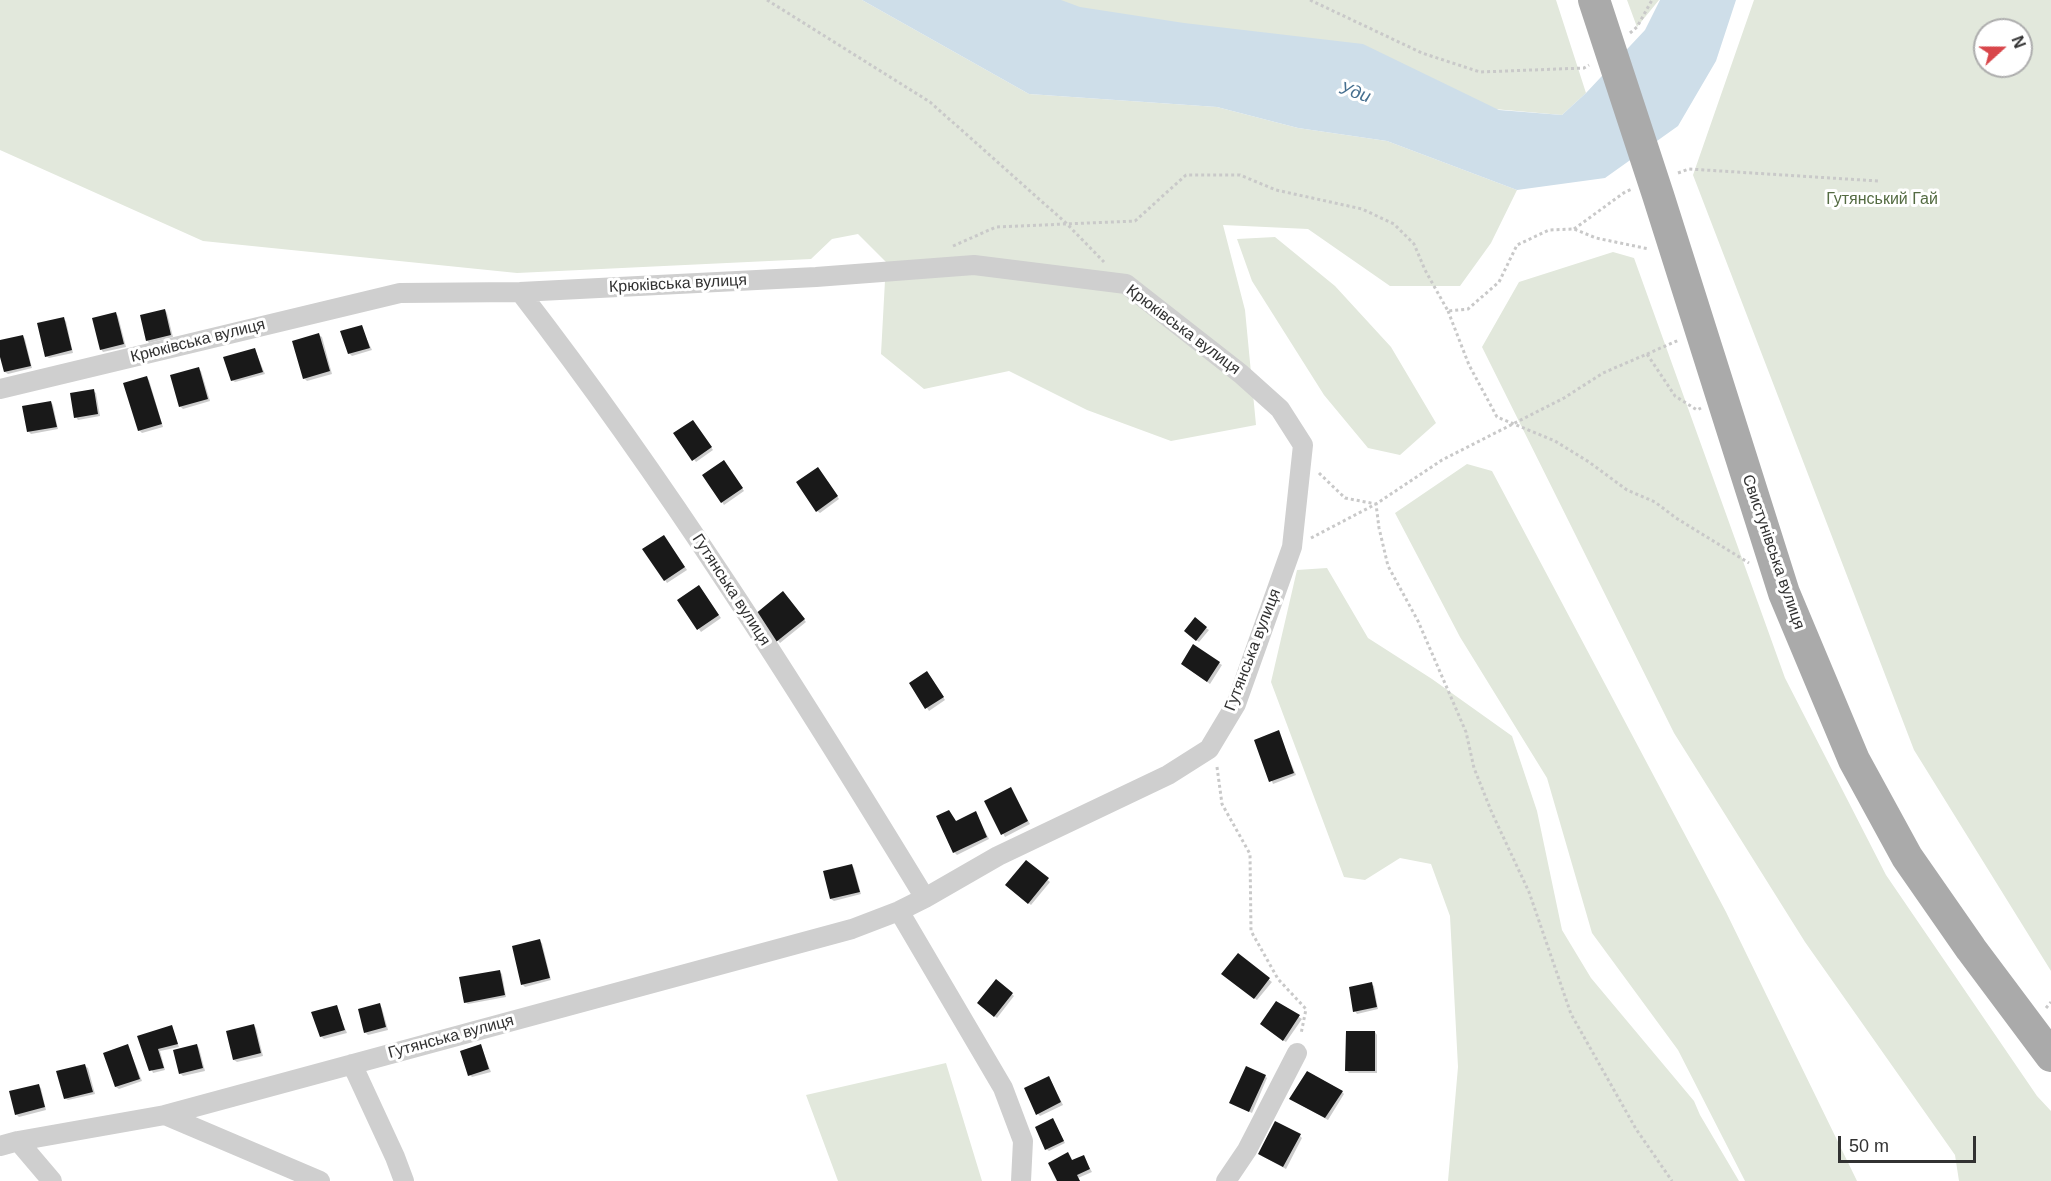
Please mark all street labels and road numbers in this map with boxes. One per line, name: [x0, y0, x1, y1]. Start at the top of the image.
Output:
street label: Крюківська вулиця: [609, 271, 747, 297]
street label: Крюківська вулиця: [1122, 281, 1244, 379]
street label: Крюківська вулиця: [129, 315, 267, 367]
street label: Свистунівська вулиця: [1738, 472, 1808, 632]
street label: Гутянська вулиця: [688, 531, 774, 649]
street label: Гутянська вулиця: [1221, 586, 1285, 714]
street label: Гутянська вулиця: [386, 1011, 516, 1063]

